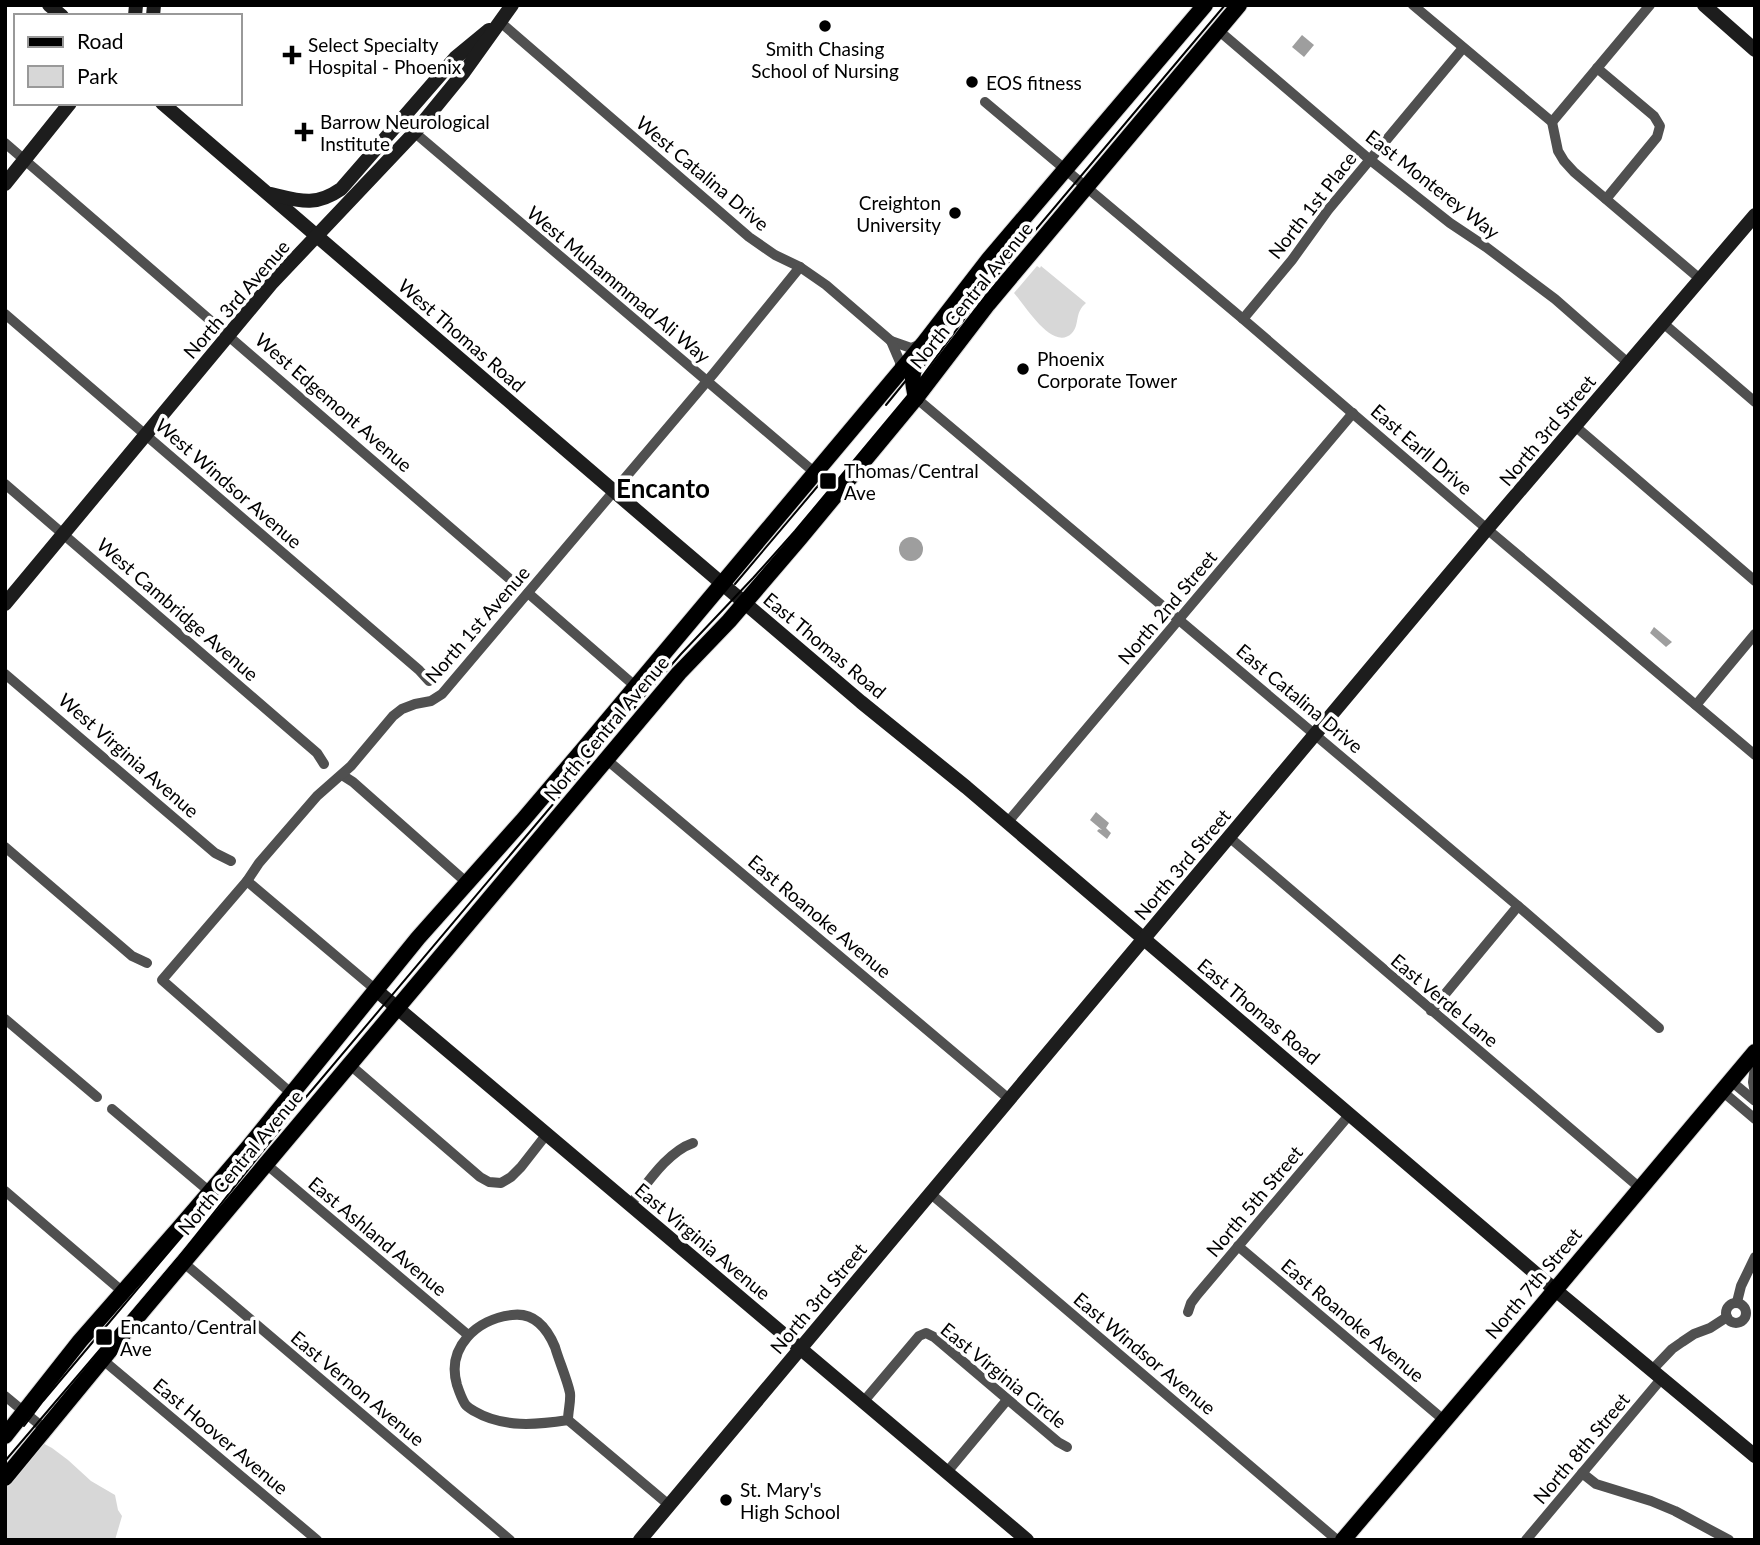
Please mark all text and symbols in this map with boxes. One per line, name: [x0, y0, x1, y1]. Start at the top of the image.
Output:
legend: [14, 14, 242, 105]
marker: Smith Chasing School of Nursing: [817, 18, 833, 34]
text: Road: [77, 28, 124, 53]
place label: Select Specialty Hospital - Phoenix: [308, 33, 462, 78]
place label: Smith Chasing School of Nursing: [751, 37, 899, 82]
marker: Select Specialty Hospital - Phoenix: [282, 45, 302, 65]
text: Park: [77, 63, 118, 88]
place label: EOS fitness: [986, 71, 1082, 94]
marker: EOS fitness: [964, 74, 980, 90]
place label: Barrow Neurological Institute: [320, 110, 490, 155]
street label: West Catalina Drive: [632, 111, 774, 235]
marker: Barrow Neurological Institute: [294, 122, 314, 142]
street label: East Monterey Way: [1362, 125, 1505, 244]
street label: North 1st Place: [1263, 147, 1361, 263]
place label: Creighton University: [856, 191, 941, 236]
street label: West Muhammmad Ali Way: [523, 201, 715, 367]
marker: Creighton University: [947, 205, 963, 221]
street label: North Central Avenue: [905, 217, 1037, 373]
street label: North 3rd Avenue: [178, 235, 294, 363]
street label: West Thomas Road: [394, 274, 530, 396]
street label: West Edgemont Avenue: [251, 328, 417, 476]
place label: Phoenix Corporate Tower: [1037, 347, 1177, 392]
marker: Phoenix Corporate Tower: [1015, 361, 1031, 377]
street label: North 3rd Street: [1494, 370, 1600, 490]
street label: East Earll Drive: [1367, 399, 1477, 499]
street label: West Windsor Avenue: [151, 413, 307, 553]
place label: Thomas/Central Ave: [844, 459, 979, 504]
marker: Thomas/Central Ave: [818, 471, 838, 491]
district label: Encanto: [616, 472, 710, 504]
street label: West Cambridge Avenue: [93, 533, 263, 685]
street label: North 2nd Street: [1113, 545, 1221, 669]
street label: North 1st Avenue: [420, 561, 534, 687]
street label: East Thomas Road: [759, 587, 891, 703]
street label: East Catalina Drive: [1232, 638, 1368, 758]
street label: North Central Avenue: [539, 651, 673, 805]
street label: West Virginia Avenue: [54, 688, 204, 822]
street label: North 3rd Street: [1129, 804, 1235, 924]
street label: East Roanoke Avenue: [744, 850, 896, 982]
street label: East Verde Lane: [1387, 948, 1503, 1052]
street label: East Thomas Road: [1193, 953, 1325, 1069]
street label: North Central Avenue: [173, 1085, 307, 1239]
street label: North 5th Street: [1201, 1141, 1307, 1261]
street label: East Ashland Avenue: [304, 1171, 452, 1301]
street label: East Virginia Avenue: [631, 1178, 775, 1304]
street label: North 7th Street: [1480, 1223, 1586, 1343]
street label: North 3rd Street: [765, 1238, 871, 1358]
street label: East Roanoke Avenue: [1277, 1254, 1429, 1386]
street label: East Windsor Avenue: [1069, 1287, 1221, 1419]
place label: Encanto/Central Ave: [120, 1315, 257, 1360]
street label: East Virginia Circle: [937, 1317, 1071, 1433]
street label: East Vernon Avenue: [287, 1326, 429, 1450]
marker: Encanto/Central Ave: [94, 1327, 114, 1347]
street label: East Hoover Avenue: [149, 1373, 293, 1499]
street label: North 8th Street: [1528, 1388, 1634, 1508]
place label: St. Mary's High School: [740, 1478, 840, 1523]
marker: St. Mary's High School: [718, 1492, 734, 1508]

